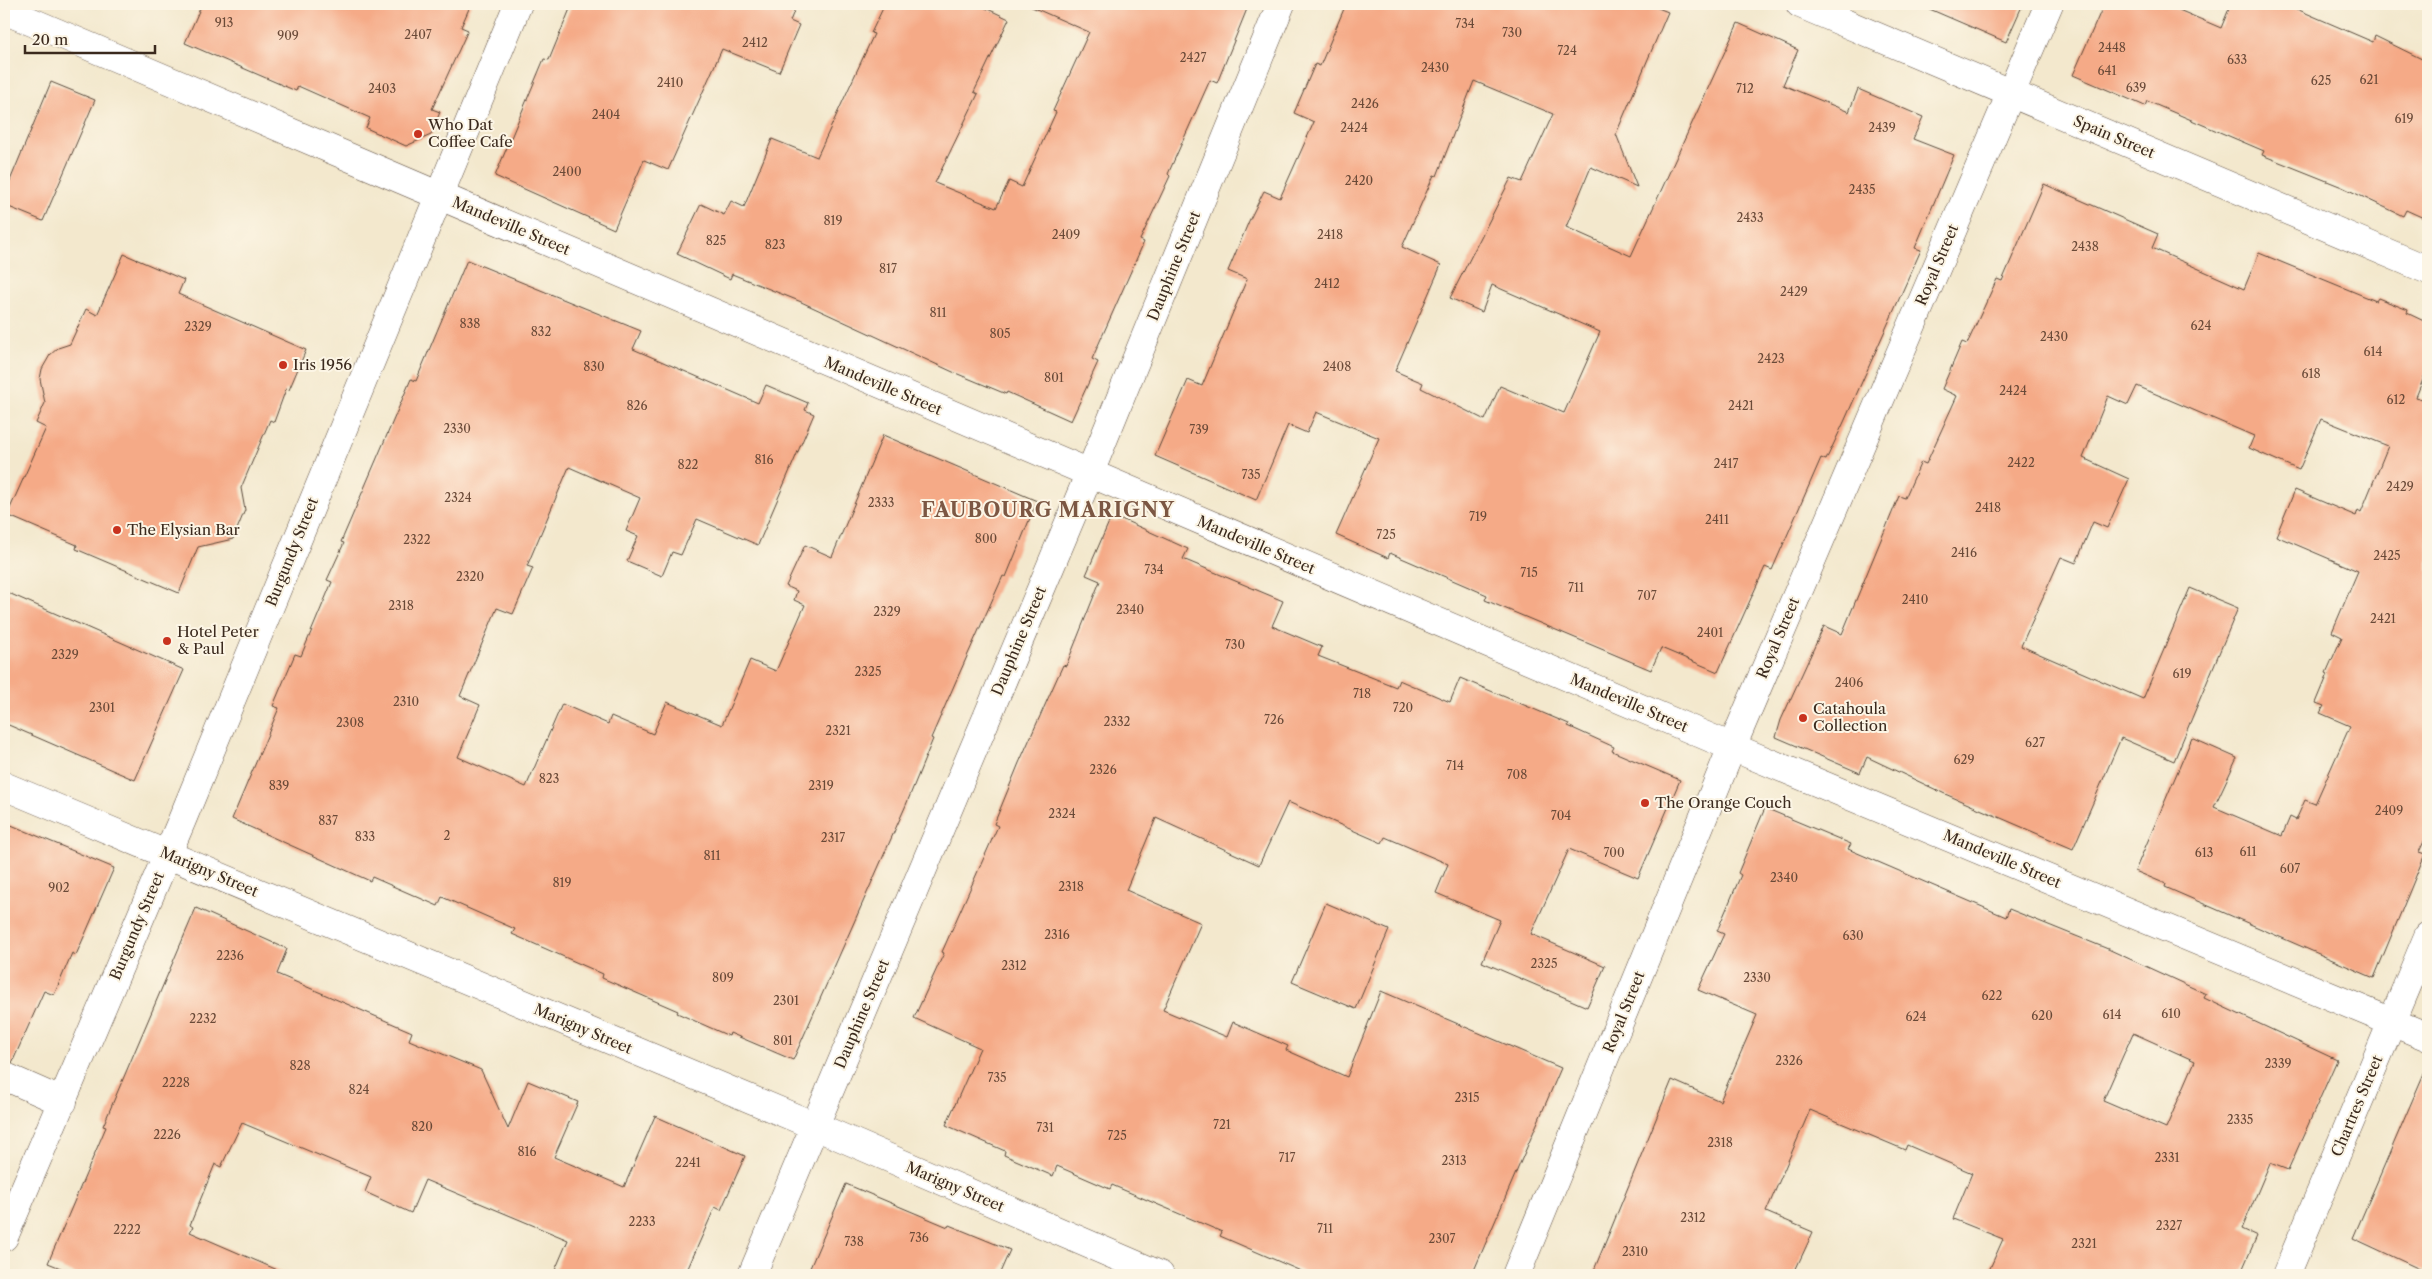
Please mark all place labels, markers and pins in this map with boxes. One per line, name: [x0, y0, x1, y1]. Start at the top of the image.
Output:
place label: Who Dat Coffee Cafe: [427, 115, 513, 151]
marker: Who Dat Coffee Cafe: [412, 128, 424, 140]
place label: Iris 1956: [293, 355, 352, 374]
marker: Iris 1956: [277, 359, 289, 371]
place label: The Elysian Bar: [127, 520, 241, 539]
marker: The Elysian Bar: [111, 524, 123, 536]
place label: Hotel Peter & Paul: [177, 622, 259, 658]
marker: Hotel Peter & Paul: [161, 635, 173, 647]
place label: Catahoula Collection: [1813, 699, 1888, 735]
marker: Catahoula Collection: [1797, 712, 1809, 724]
place label: The Orange Couch: [1655, 793, 1792, 812]
marker: The Orange Couch: [1639, 797, 1651, 809]

